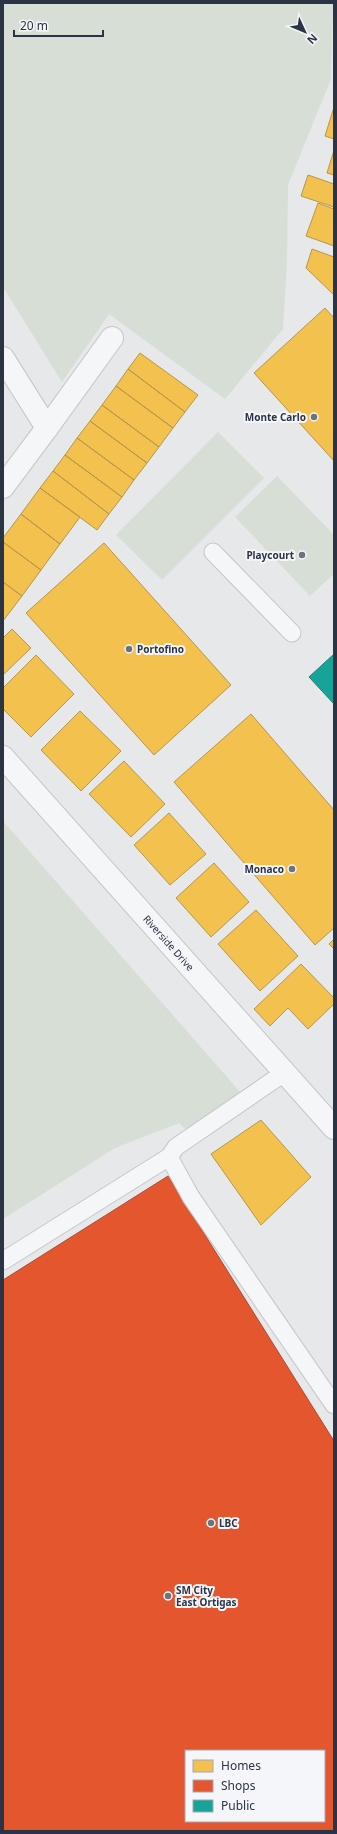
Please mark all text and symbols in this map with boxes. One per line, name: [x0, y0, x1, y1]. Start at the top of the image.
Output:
scale bar: [14, 12, 103, 38]
north arrow: [285, 12, 325, 52]
text: 20 m: [20, 17, 48, 34]
text: N: [304, 31, 321, 48]
place label: Monte Carlo: [245, 410, 306, 424]
marker: Monte Carlo: [309, 412, 319, 422]
place label: Playcourt: [246, 548, 295, 562]
marker: Playcourt: [297, 550, 307, 560]
place label: Portofino: [137, 642, 184, 656]
marker: Portofino: [124, 644, 134, 654]
place label: Monaco: [244, 862, 284, 876]
marker: Monaco: [287, 864, 297, 874]
street label: Riverside Drive: [140, 912, 198, 974]
place label: LBC: [219, 1516, 238, 1530]
marker: LBC: [206, 1518, 216, 1528]
place label: SM City East Ortigas: [176, 1583, 237, 1609]
marker: SM City East Ortigas: [163, 1591, 173, 1601]
legend: [185, 1750, 325, 1822]
text: Homes: [221, 1757, 261, 1774]
text: Shops: [221, 1777, 256, 1794]
text: Public: [221, 1797, 255, 1814]

